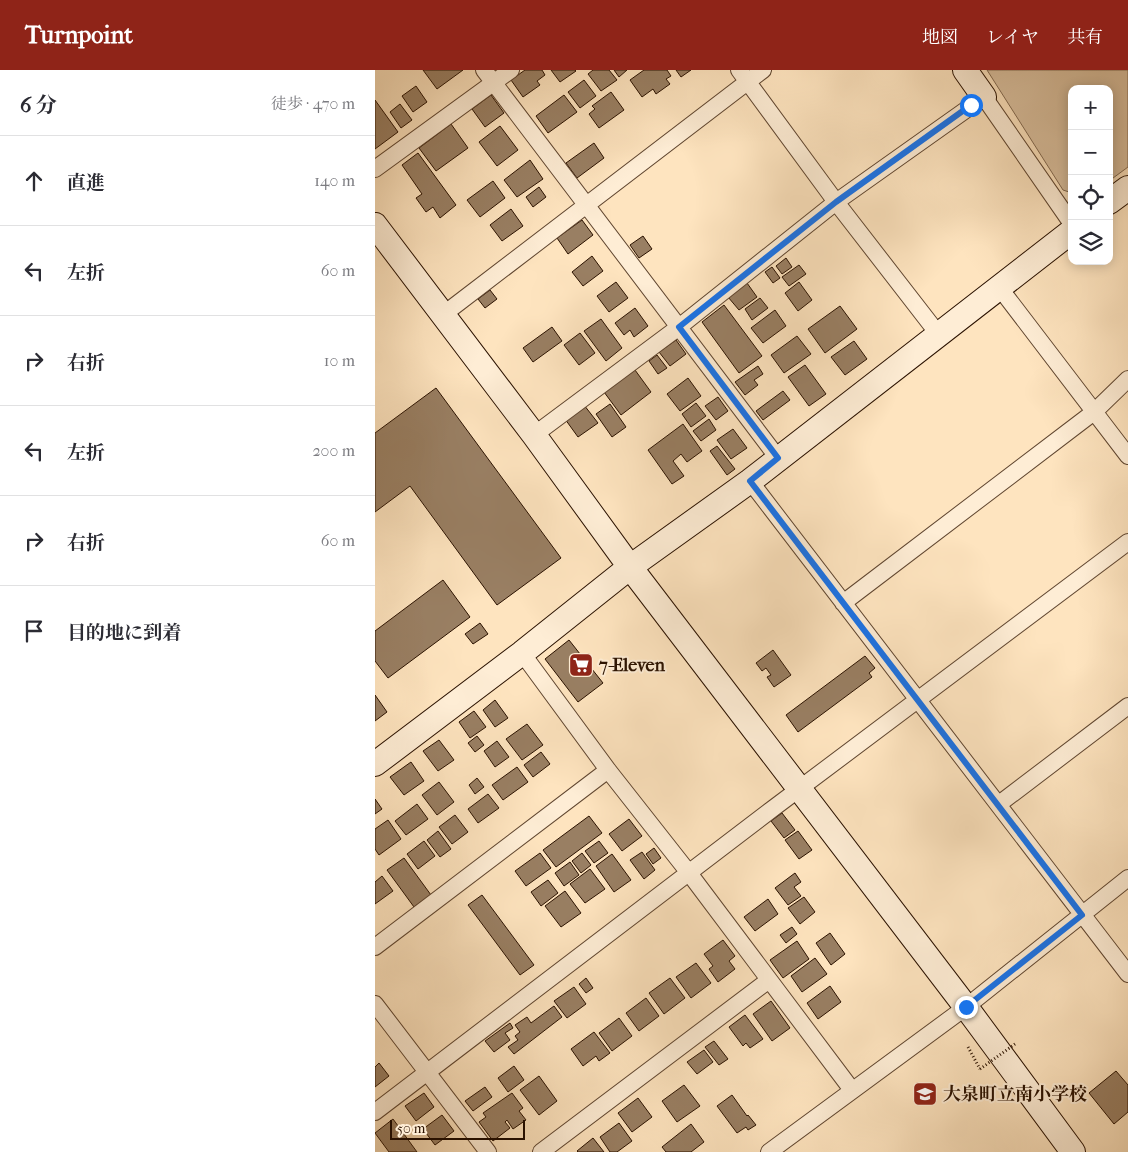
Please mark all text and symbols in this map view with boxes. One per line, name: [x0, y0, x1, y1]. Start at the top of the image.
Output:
text: Turnpoint: [25, 21, 133, 49]
text: 地図: [922, 27, 958, 48]
text: レイヤ: [986, 27, 1039, 48]
text: 共有: [1067, 27, 1103, 48]
map controls: [1068, 85, 1113, 265]
button: +: [1068, 85, 1113, 130]
text: 6 分: [20, 93, 57, 117]
text: 徒歩 · 470 m: [271, 94, 355, 113]
route start: [960, 94, 983, 117]
button: −: [1068, 130, 1113, 175]
icon: ahead: [20, 167, 48, 195]
text: 140 m: [314, 171, 355, 190]
text: 直進: [67, 172, 105, 194]
button: locate: [1068, 175, 1113, 220]
button: layers: [1068, 220, 1113, 265]
icon: left: [20, 257, 48, 285]
text: 60 m: [321, 261, 355, 280]
text: 左折: [67, 262, 105, 284]
icon: right: [20, 347, 48, 375]
text: 10 m: [324, 351, 355, 370]
text: 右折: [67, 352, 105, 374]
icon: left: [20, 437, 48, 465]
text: 200 m: [312, 441, 355, 460]
text: 左折: [67, 442, 105, 464]
icon: right: [20, 527, 48, 555]
text: 60 m: [321, 531, 355, 550]
text: 右折: [67, 532, 105, 554]
icon: arrive: [20, 617, 48, 645]
text: 目的地に到着: [67, 622, 181, 644]
supermarket icon: 7-Eleven: [568, 652, 594, 678]
place label: 7-Eleven: [598, 655, 665, 676]
route end: [955, 996, 978, 1019]
school or university icon: 大泉町立南小学校: [912, 1081, 938, 1107]
place label: 大泉町立南小学校: [943, 1084, 1087, 1105]
scale bar: [390, 1117, 525, 1140]
text: 50 m: [397, 1120, 425, 1137]

